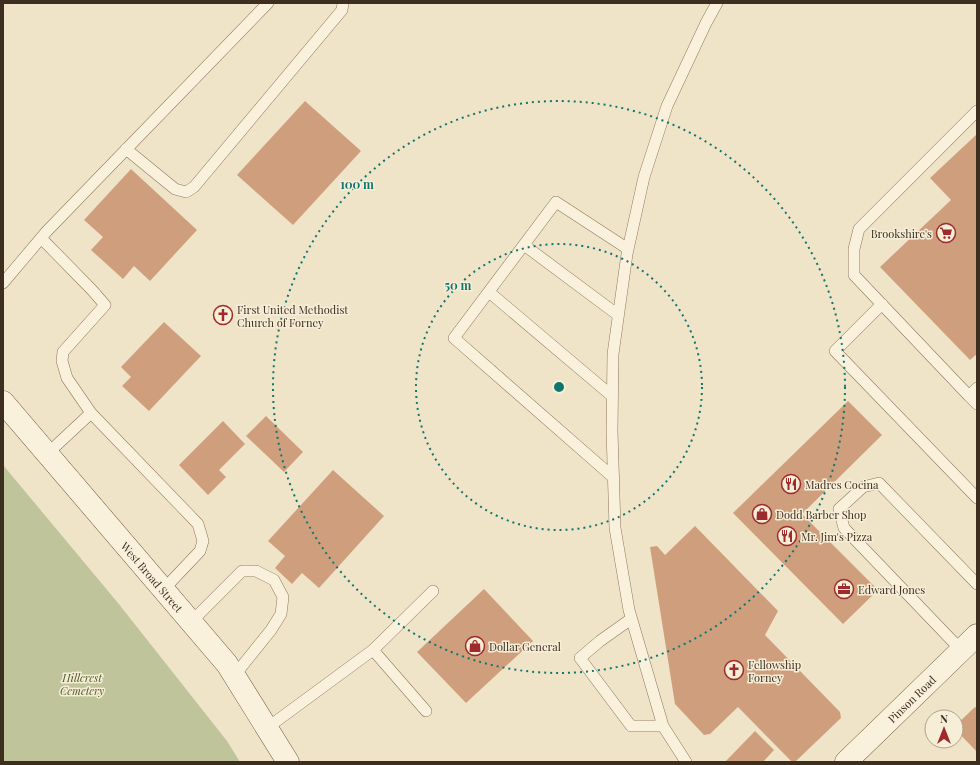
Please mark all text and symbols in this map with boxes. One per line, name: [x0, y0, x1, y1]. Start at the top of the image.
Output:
text: 100 m: [340, 176, 374, 192]
supermarket icon: Brookshire's: [935, 222, 957, 244]
place label: Brookshire's: [871, 226, 932, 241]
text: 50 m: [445, 277, 472, 293]
place label: First United Methodist Church of Forney: [237, 302, 348, 330]
church icon: First United Methodist Church of Forney: [212, 304, 234, 326]
centre of rings: [552, 380, 566, 394]
restaurant icon: Madres Cocina: [780, 473, 802, 495]
place label: Madres Cocina: [805, 477, 879, 492]
shop icon: Dodd Barber Shop: [751, 503, 773, 525]
place label: Dodd Barber Shop: [776, 507, 867, 522]
restaurant icon: Mr. Jim's Pizza: [776, 525, 798, 547]
place label: Mr. Jim's Pizza: [801, 529, 873, 544]
street label: West Broad Street: [118, 538, 187, 615]
office icon: Edward Jones: [833, 578, 855, 600]
place label: Edward Jones: [858, 582, 925, 597]
shop icon: Dollar General: [464, 635, 486, 657]
place label: Dollar General: [489, 639, 561, 654]
place label: Fellowship Forney: [748, 657, 801, 685]
church icon: Fellowship Forney: [723, 659, 745, 681]
park label: Hillcrest Cemetery: [60, 670, 105, 698]
street label: Pinson Road: [884, 671, 939, 725]
north arrow: [924, 709, 964, 749]
text: N: [940, 711, 948, 726]

